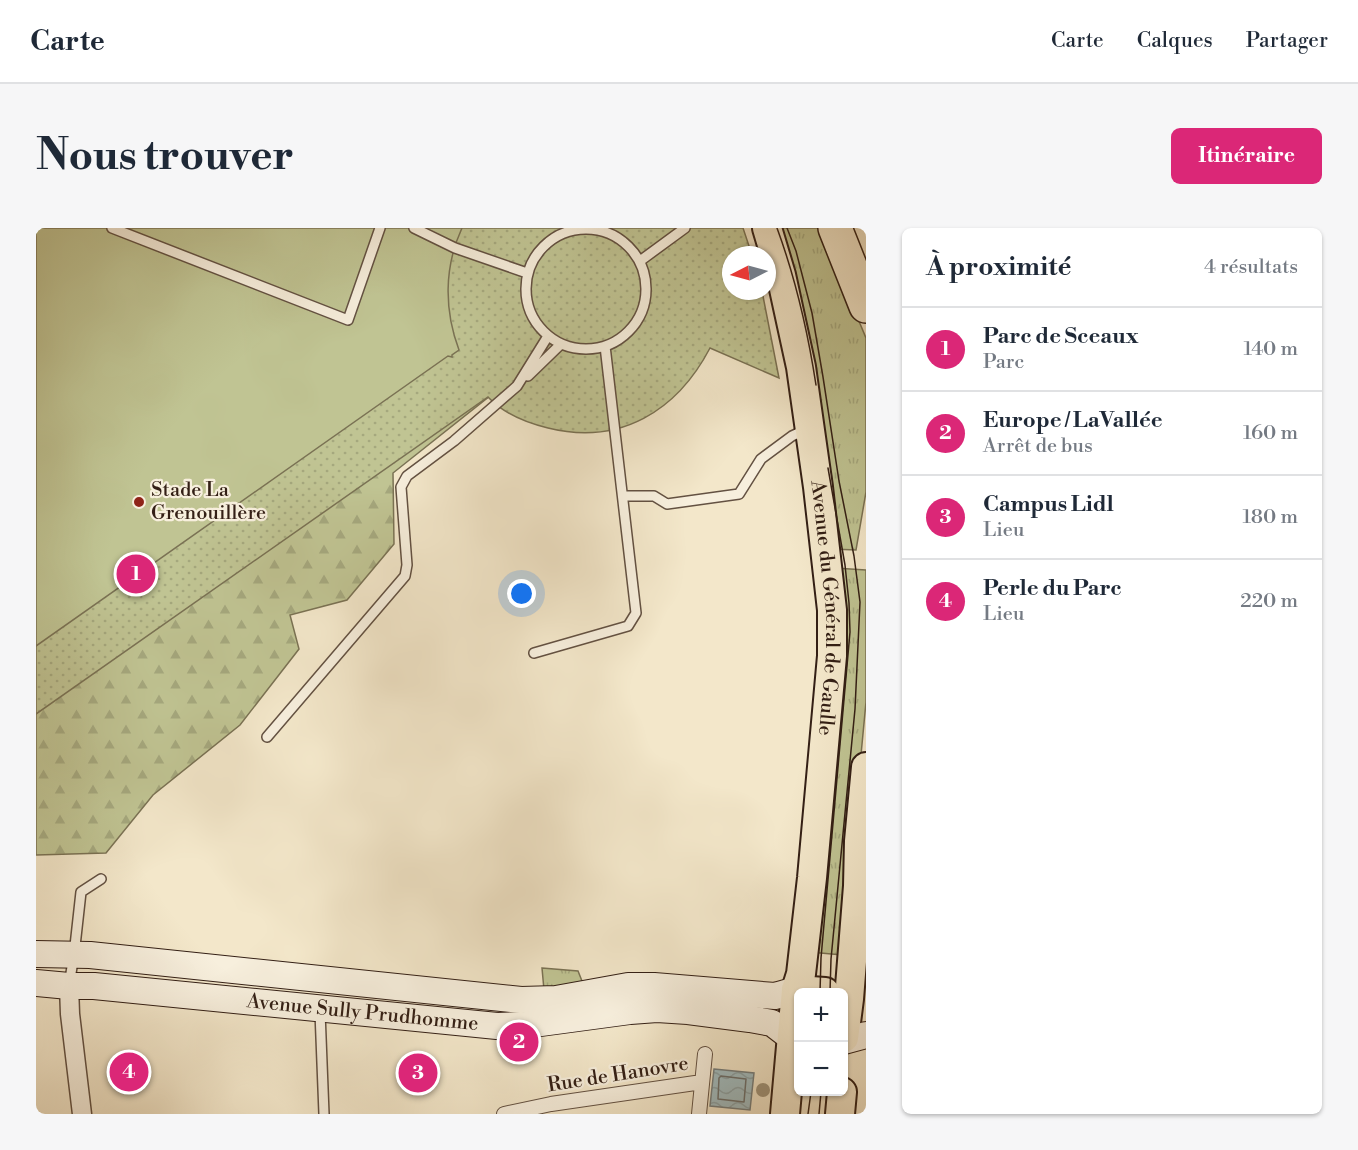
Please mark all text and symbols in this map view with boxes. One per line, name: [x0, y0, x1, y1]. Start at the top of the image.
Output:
text: Carte: [30, 24, 105, 59]
text: Carte: [1051, 28, 1104, 54]
text: Calques: [1137, 28, 1213, 54]
text: Partager: [1246, 28, 1328, 54]
button: Itinéraire: [1171, 128, 1322, 184]
text: Nous trouver: [36, 130, 294, 183]
north arrow: [722, 246, 776, 300]
text: À proximité: [926, 251, 1071, 283]
text: 4 résultats: [1204, 255, 1298, 280]
text: Parc de Sceaux: [983, 323, 1138, 350]
text: 1: [941, 337, 950, 362]
text: 140 m: [1243, 337, 1298, 362]
text: Parc: [983, 350, 1024, 375]
text: Europe / LaVallée: [983, 407, 1163, 434]
text: 2: [939, 421, 952, 446]
text: 160 m: [1243, 421, 1298, 446]
text: Arrêt de bus: [983, 434, 1093, 459]
place label: Stade La Grenouillère: [151, 478, 266, 526]
street label: Avenue du Général de Gaulle: [805, 478, 845, 737]
text: Campus Lidl: [983, 491, 1114, 518]
marker: Stade La Grenouillère: [132, 495, 146, 509]
text: 3: [939, 505, 952, 530]
text: 180 m: [1243, 505, 1298, 530]
text: Lieu: [983, 518, 1024, 543]
pin: 1: [116, 552, 156, 596]
text: Perle du Parc: [983, 575, 1122, 602]
your location: [507, 579, 536, 608]
text: 4: [939, 589, 952, 614]
text: 220 m: [1240, 589, 1298, 614]
text: Lieu: [983, 602, 1024, 627]
map controls: [794, 988, 848, 1096]
button: +: [794, 988, 848, 1042]
street label: Avenue Sully Prudhomme: [245, 989, 480, 1037]
pin: 2: [500, 1020, 538, 1064]
button: −: [794, 1042, 848, 1096]
pin: 4: [110, 1050, 148, 1094]
pin: 3: [398, 1050, 437, 1096]
street label: Rue de Hanovre: [546, 1052, 690, 1098]

